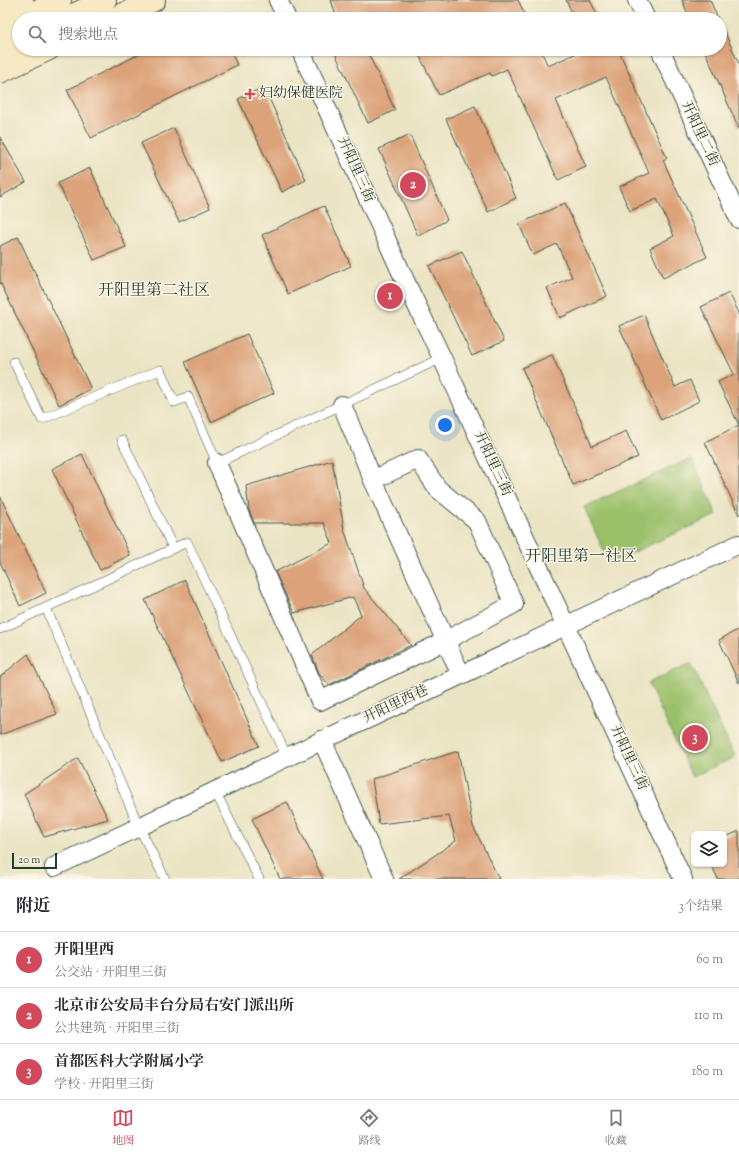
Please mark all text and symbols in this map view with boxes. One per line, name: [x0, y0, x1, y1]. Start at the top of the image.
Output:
search box: [12, 12, 727, 56]
icon: search: [26, 23, 48, 45]
text: 搜索地点: [58, 25, 118, 46]
place label: 妇幼保健医院: [259, 84, 343, 104]
marker: 妇幼保健医院: [244, 88, 256, 100]
street label: 开阳里二街: [675, 98, 723, 170]
street label: 开阳里三街: [332, 134, 378, 206]
pin: 2: [400, 170, 426, 200]
district label: 开阳里第二社区: [98, 280, 210, 303]
pin: 1: [377, 281, 403, 311]
your location: [435, 415, 455, 435]
street label: 开阳里三街: [468, 428, 516, 500]
district label: 开阳里第一社区: [525, 546, 637, 569]
street label: 开阳里西巷: [360, 681, 432, 729]
street label: 开阳里三街: [604, 722, 652, 794]
pin: 3: [682, 723, 708, 753]
map controls: [691, 831, 727, 867]
button: layers: [691, 831, 727, 867]
scale bar: [12, 851, 57, 870]
text: 20 m: [18, 852, 40, 868]
text: 附近: [16, 895, 50, 919]
text: 3个结果: [679, 898, 723, 916]
text: 开阳里西: [54, 940, 114, 961]
text: 1: [27, 951, 31, 969]
text: 60 m: [696, 951, 723, 969]
text: 公交站 · 开阳里三街: [54, 964, 167, 982]
text: 北京市公安局丰台分局右安门派出所: [54, 996, 294, 1017]
text: 2: [26, 1007, 32, 1025]
text: 110 m: [694, 1007, 723, 1025]
text: 公共建筑 · 开阳里三街: [54, 1020, 180, 1038]
text: 首都医科大学附属小学: [54, 1052, 204, 1073]
text: 3: [26, 1063, 32, 1081]
text: 180 m: [692, 1063, 723, 1081]
text: 学校 · 开阳里三街: [54, 1076, 154, 1094]
tab: 地图: [112, 1107, 134, 1149]
tab: 路线: [358, 1107, 380, 1149]
tab: 收藏: [605, 1107, 627, 1149]

